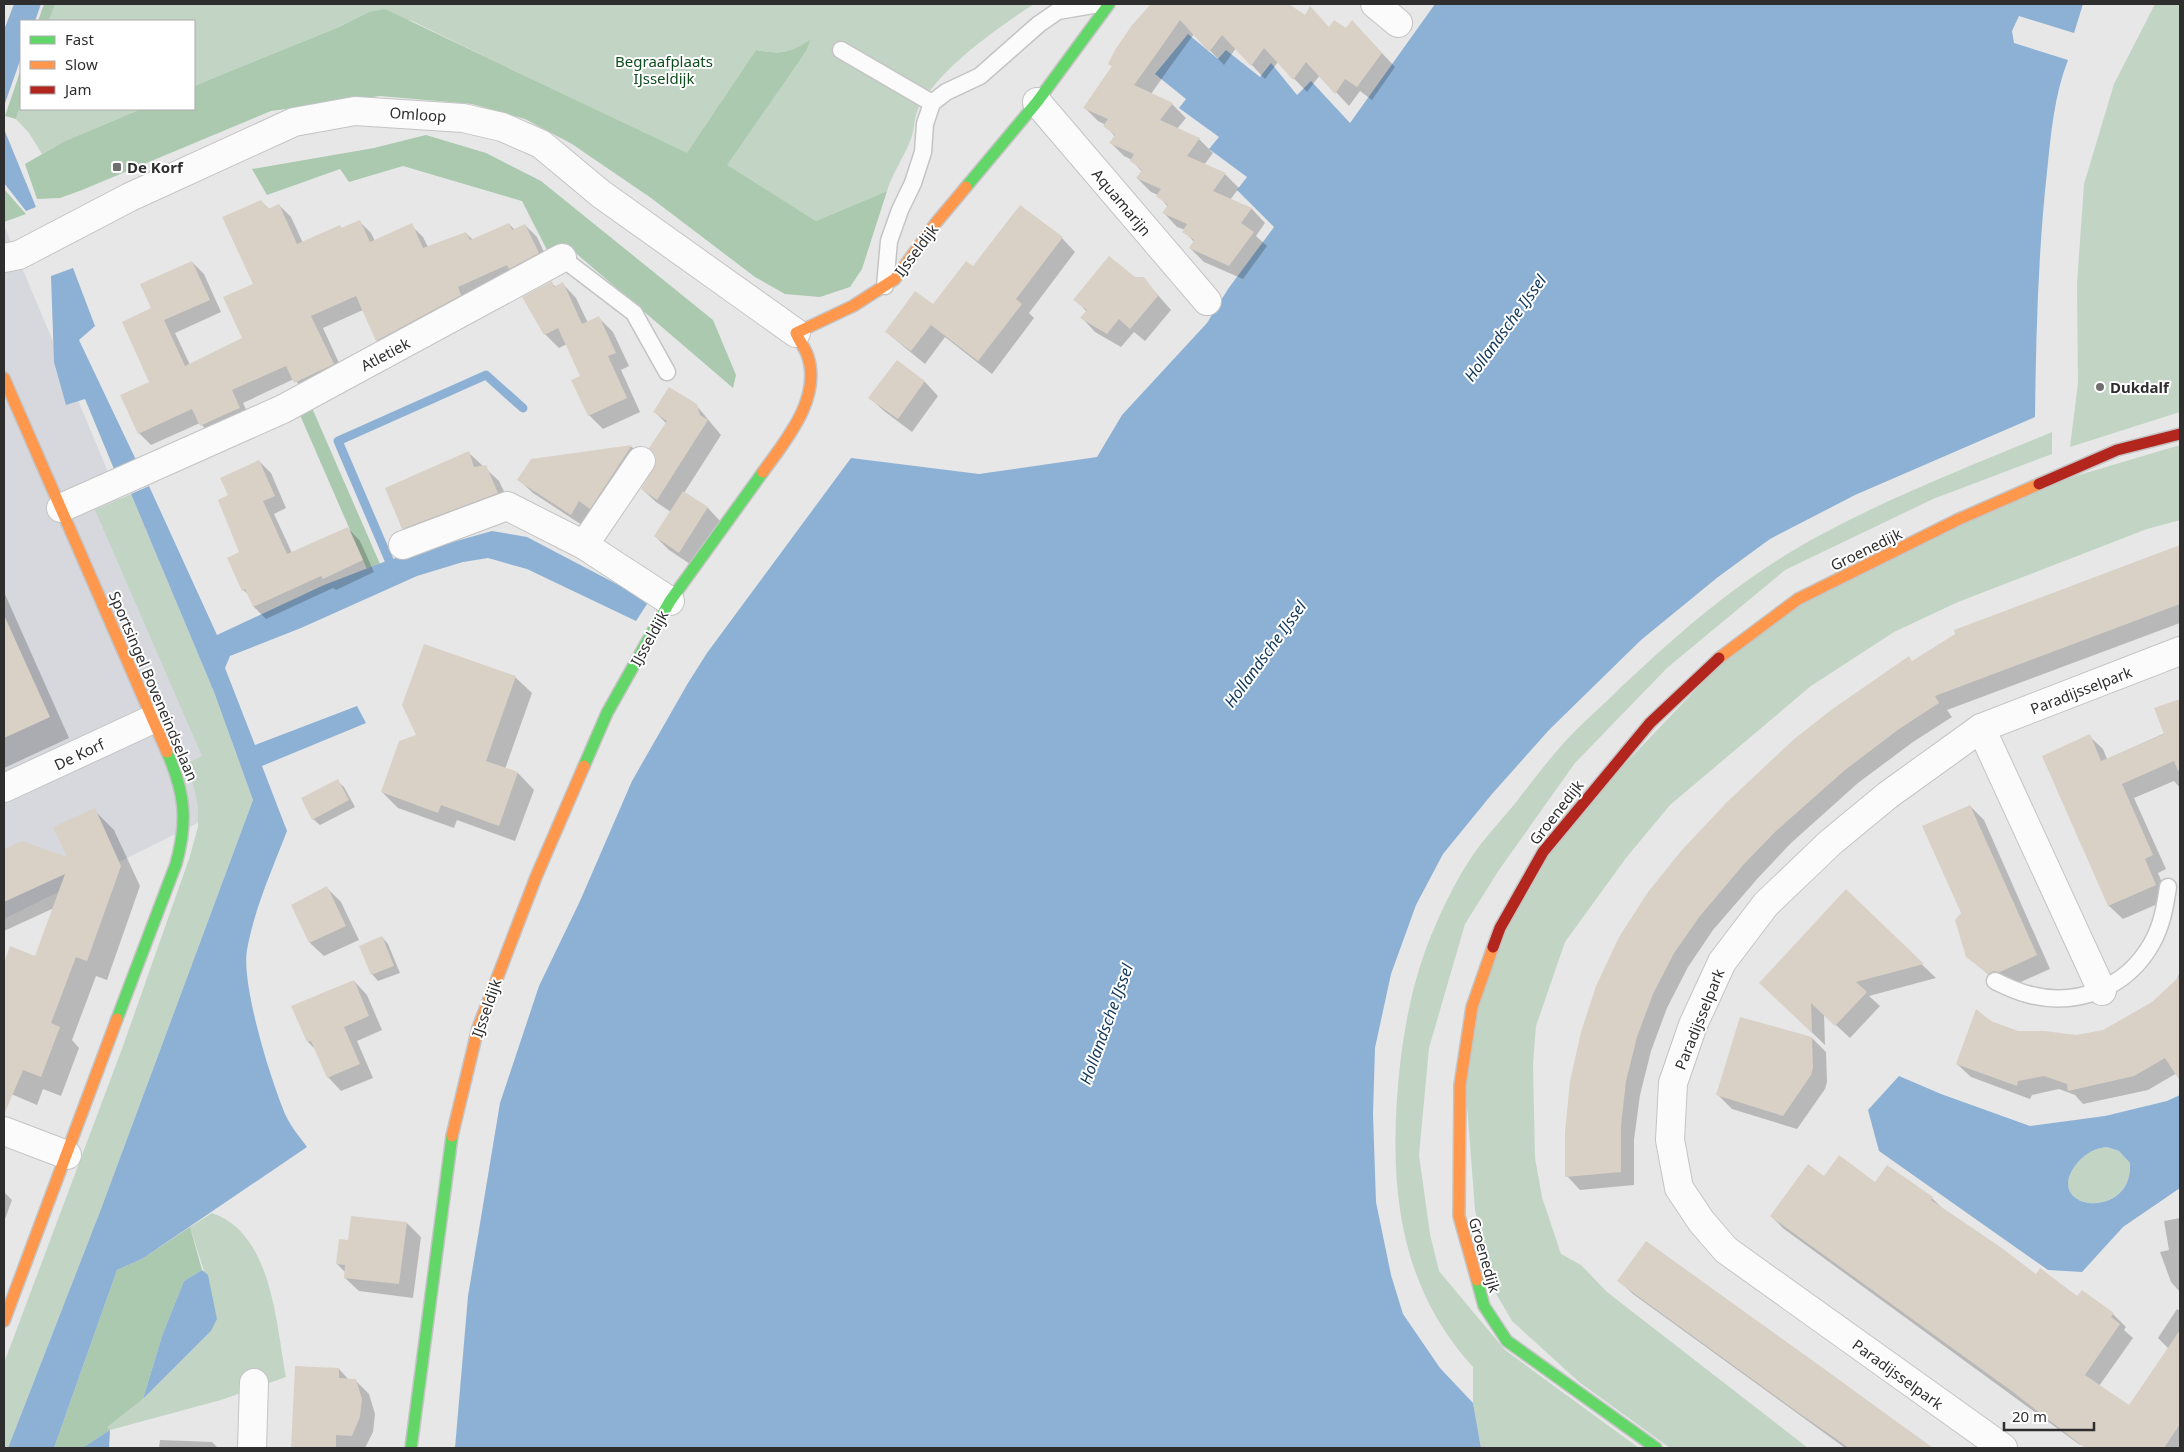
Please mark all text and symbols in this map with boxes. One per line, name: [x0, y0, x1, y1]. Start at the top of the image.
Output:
legend: [20, 20, 195, 110]
text: Fast: [65, 29, 94, 49]
park label: Begraafplaats IJsseldijk: [615, 51, 713, 88]
text: Slow: [65, 54, 98, 74]
text: Jam: [63, 79, 92, 99]
street label: Omloop: [389, 102, 447, 126]
place label: De Korf: [127, 157, 184, 177]
marker: De Korf: [111, 161, 123, 173]
street label: Aquamarijn: [1088, 164, 1156, 240]
street label: IJsseldijk: [890, 220, 942, 280]
water label: Hollandsche IJssel: [1459, 270, 1552, 386]
street label: Atletiek: [357, 333, 413, 375]
place label: Dukdalf: [2110, 377, 2170, 397]
marker: Dukdalf: [2094, 381, 2106, 393]
street label: Groenedijk: [1827, 523, 1905, 575]
street label: Sportsingel Boveneindselaan: [105, 588, 203, 784]
water label: Hollandsche IJssel: [1219, 596, 1312, 712]
street label: IJsseldijk: [626, 607, 672, 669]
street label: Paradijsselpark: [2027, 661, 2135, 719]
street label: De Korf: [51, 733, 108, 774]
street label: Groenedijk: [1524, 775, 1588, 849]
water label: Hollandsche IJssel: [1074, 960, 1138, 1087]
street label: Paradijsselpark: [1670, 966, 1728, 1072]
street label: IJsseldijk: [467, 976, 505, 1040]
street label: Groenedijk: [1465, 1215, 1505, 1295]
street label: Paradijsselpark: [1849, 1334, 1947, 1414]
scale bar: [2004, 1400, 2094, 1432]
text: 20 m: [2012, 1406, 2047, 1426]

